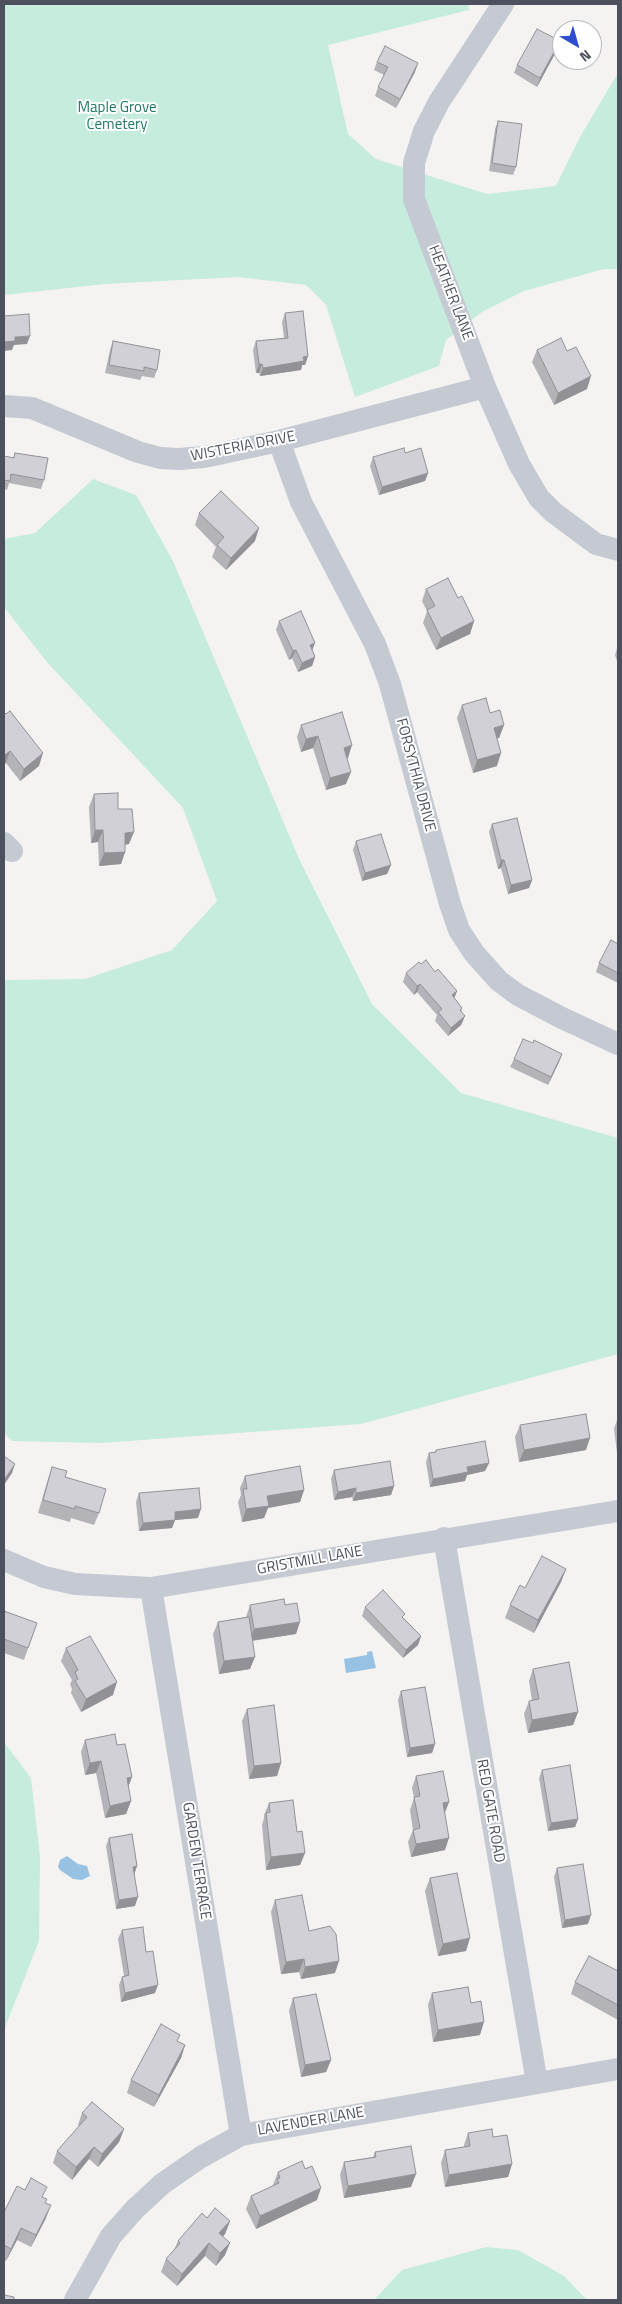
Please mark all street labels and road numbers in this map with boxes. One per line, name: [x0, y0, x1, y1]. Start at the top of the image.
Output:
street label: HEATHER LANE: [424, 243, 476, 343]
street label: WISTERIA DRIVE: [189, 428, 297, 466]
street label: FORSYTHIA DRIVE: [391, 716, 439, 834]
street label: GRISTMILL LANE: [256, 1543, 364, 1579]
street label: RED GATE ROAD: [472, 1758, 508, 1864]
street label: GARDEN TERRACE: [178, 1801, 214, 1921]
street label: LAVENDER LANE: [256, 2104, 366, 2140]

